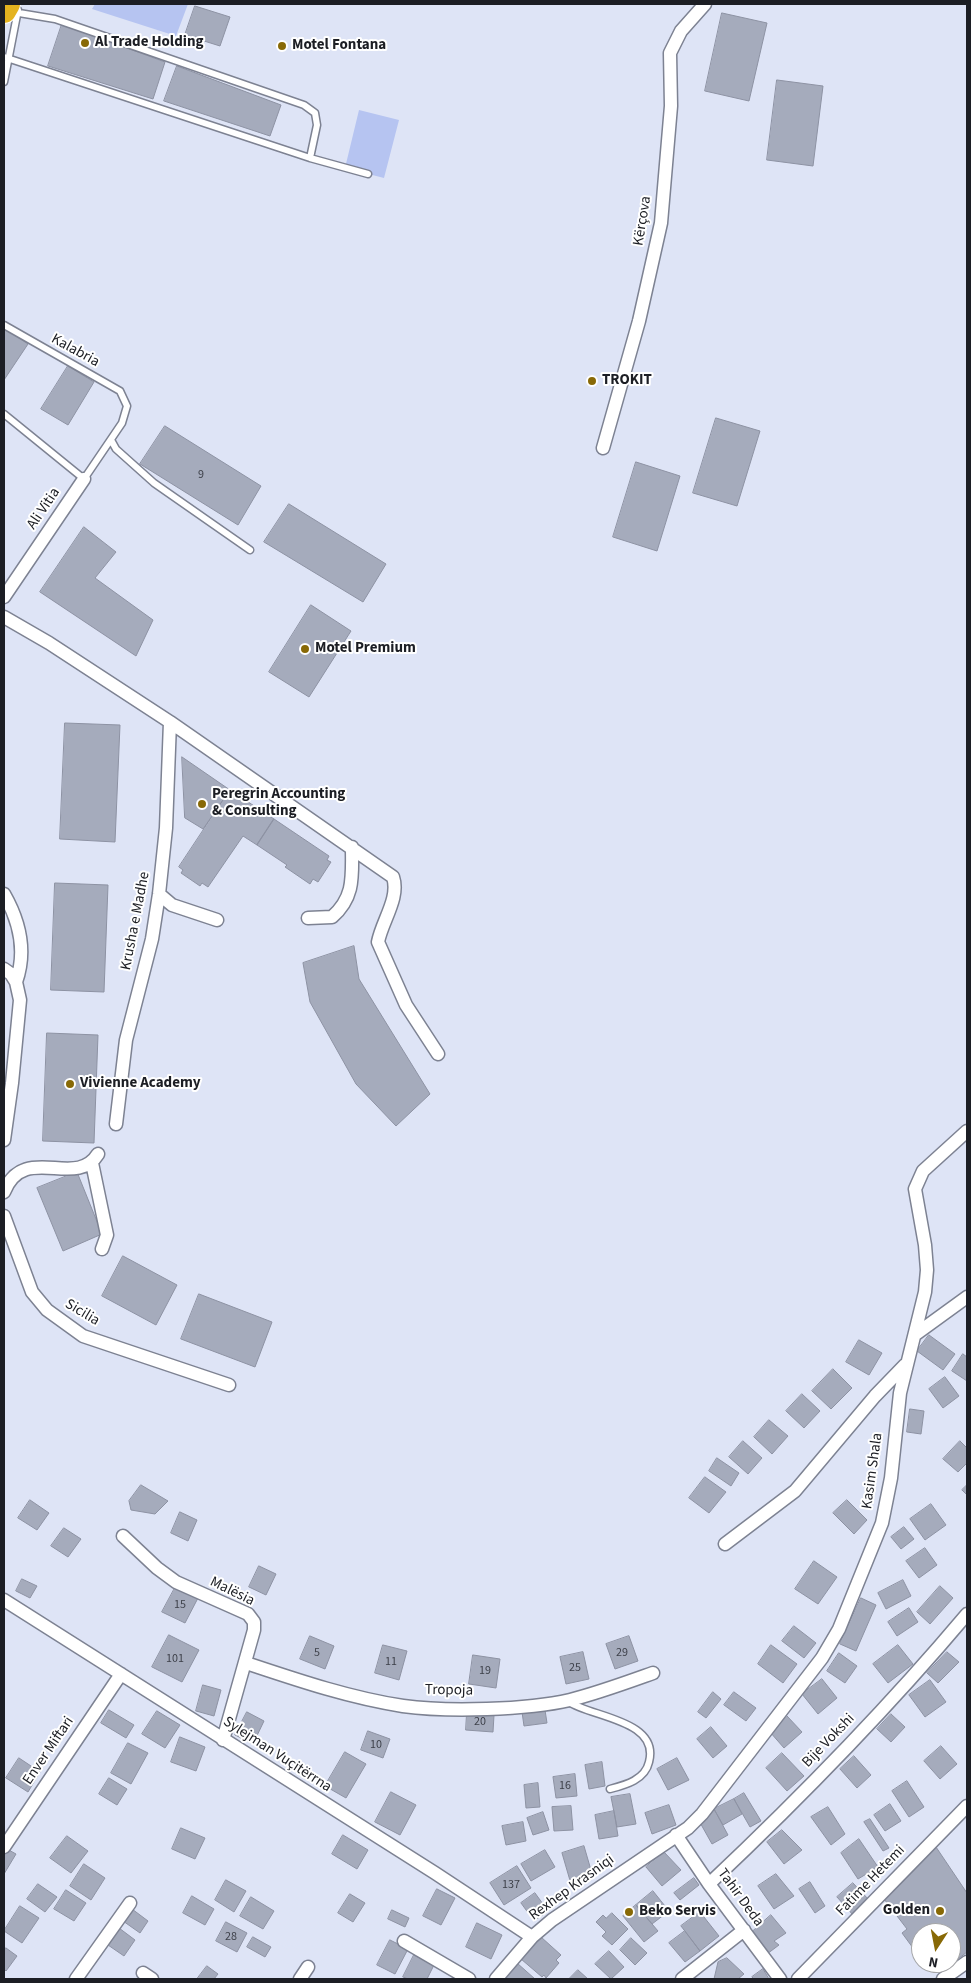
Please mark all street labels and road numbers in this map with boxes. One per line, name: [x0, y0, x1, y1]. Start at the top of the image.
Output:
street label: Kërçova: [630, 195, 656, 247]
street label: Kalabria: [48, 330, 102, 372]
street label: Ali Vitia: [24, 485, 64, 533]
street label: Krusha e Madhe: [118, 870, 154, 972]
street label: Sicilia: [61, 1296, 103, 1330]
street label: Kasim Shala: [859, 1432, 887, 1510]
street label: Malësia: [207, 1574, 257, 1610]
street label: Tropoja: [425, 1682, 473, 1700]
street label: Bije Vokshi: [799, 1710, 859, 1772]
street label: Enver Miftari: [20, 1713, 78, 1789]
street label: Sylejman Vuçitërrna: [219, 1713, 335, 1797]
street label: Fatime Hetemi: [833, 1842, 909, 1920]
street label: Rexhep Krasniqi: [526, 1851, 618, 1925]
street label: Tahir Deda: [713, 1866, 767, 1930]

